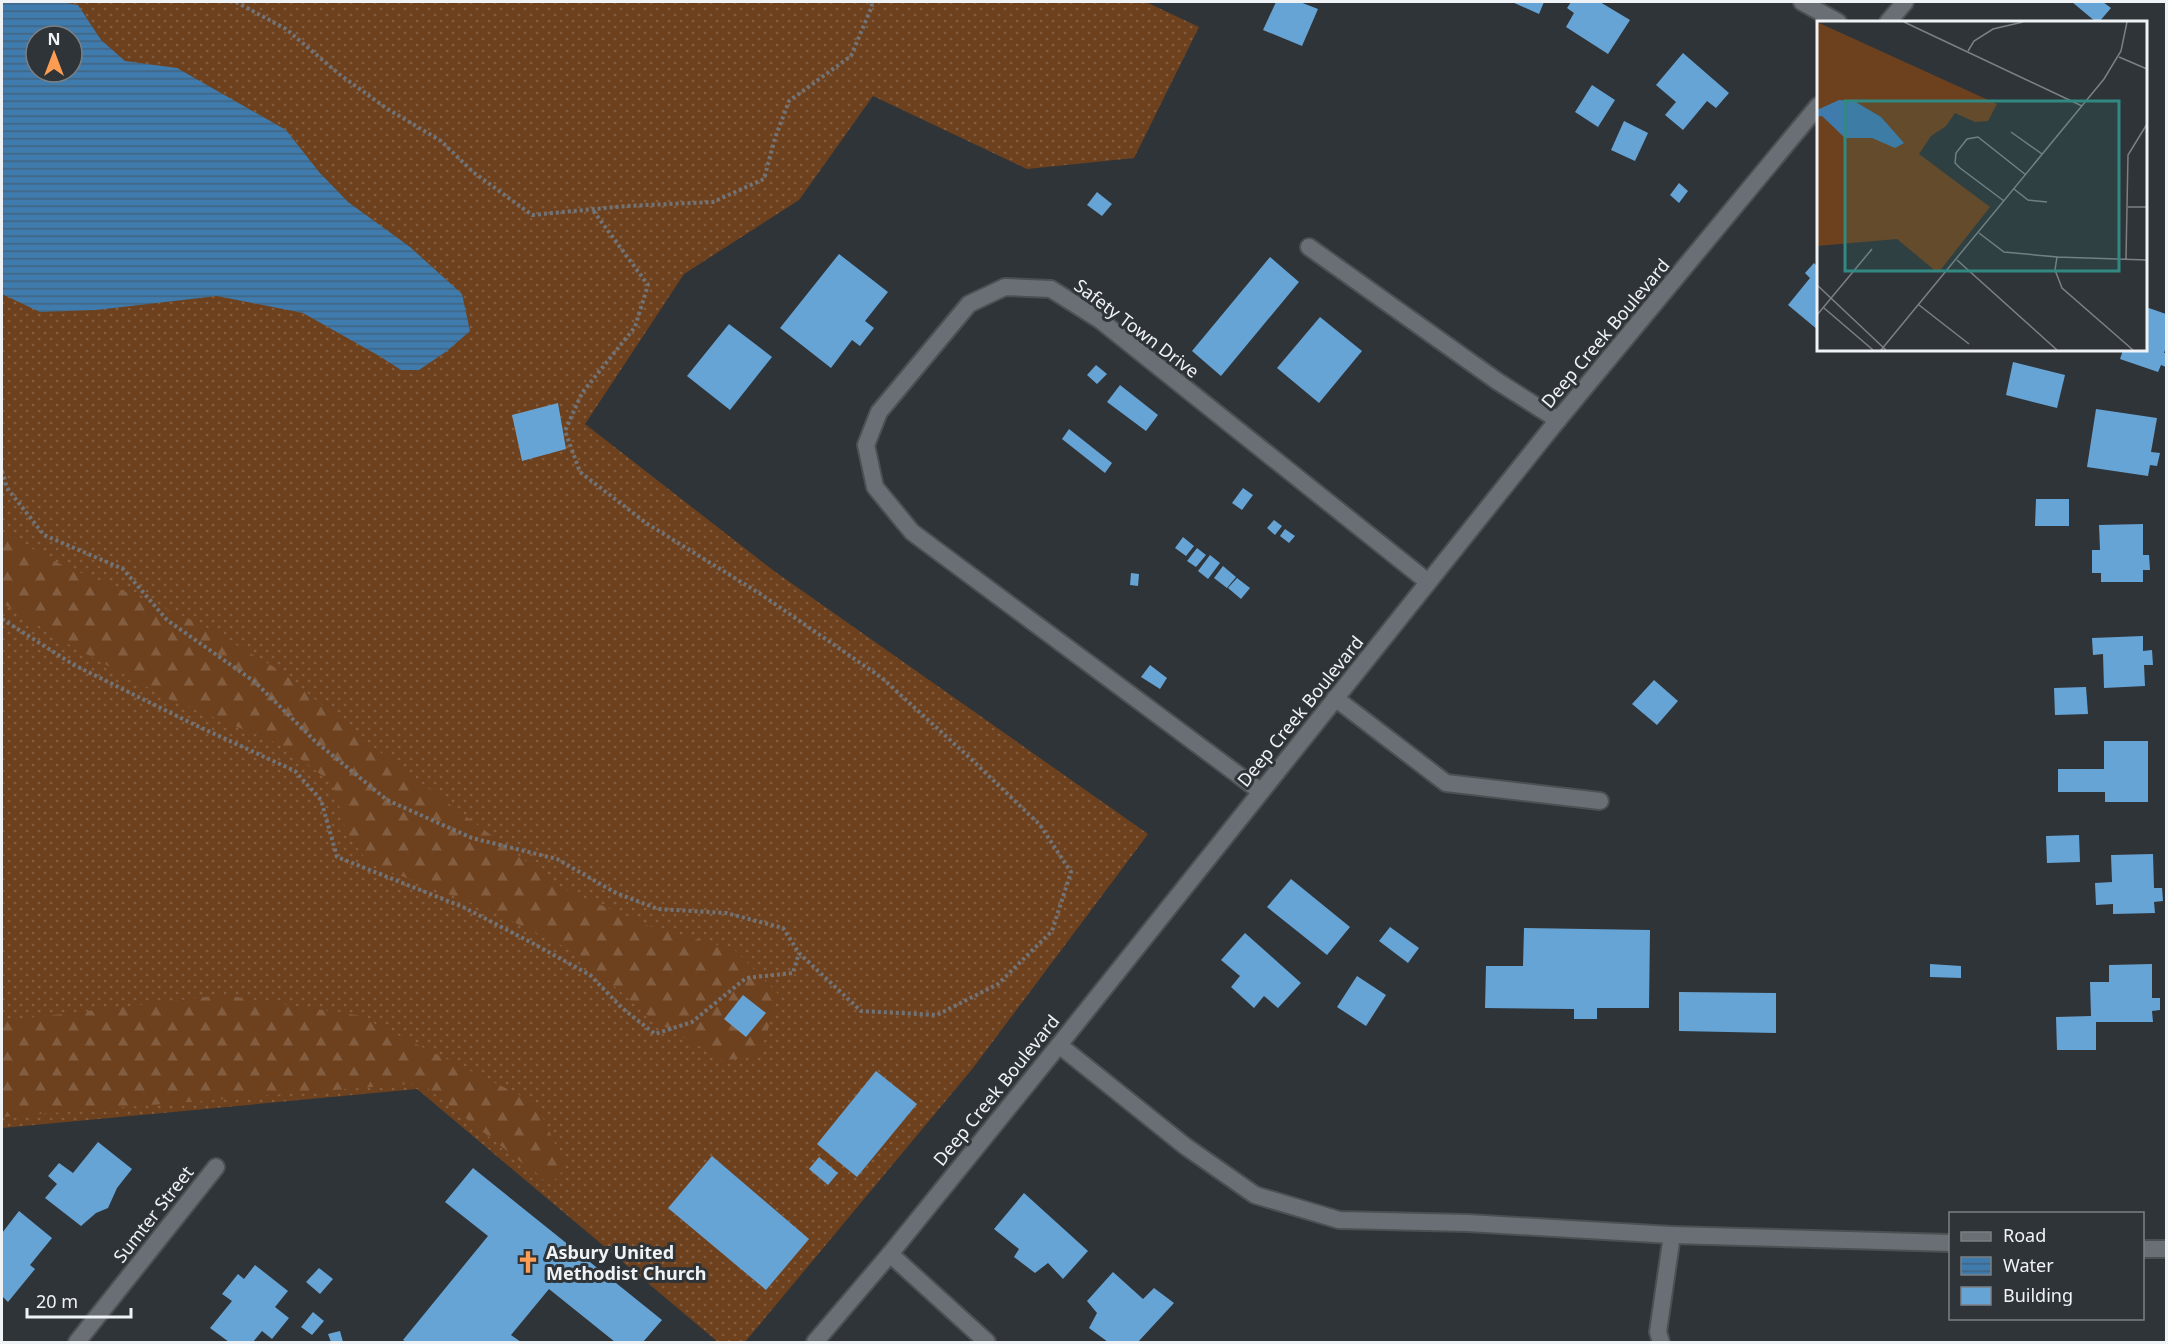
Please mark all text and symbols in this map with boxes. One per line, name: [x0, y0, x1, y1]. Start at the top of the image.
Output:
inset map: [1817, 21, 2147, 351]
north arrow: [24, 24, 84, 84]
text: N: [47, 28, 61, 50]
street label: Deep Creek Boulevard: [1535, 253, 1675, 413]
street label: Safety Town Drive: [1070, 273, 1204, 383]
street label: Deep Creek Boulevard: [1232, 630, 1368, 792]
street label: Deep Creek Boulevard: [928, 1009, 1064, 1171]
street label: Sumter Street: [108, 1160, 199, 1267]
legend: [1949, 1212, 2144, 1320]
text: Road: [2003, 1223, 2046, 1247]
place label: Asbury United Methodist Church: [546, 1240, 706, 1285]
church icon: Asbury United Methodist Church: [515, 1249, 541, 1275]
text: Water: [2003, 1253, 2054, 1277]
scale bar: [27, 1281, 130, 1319]
text: Building: [2003, 1283, 2073, 1307]
text: 20 m: [36, 1289, 78, 1313]

